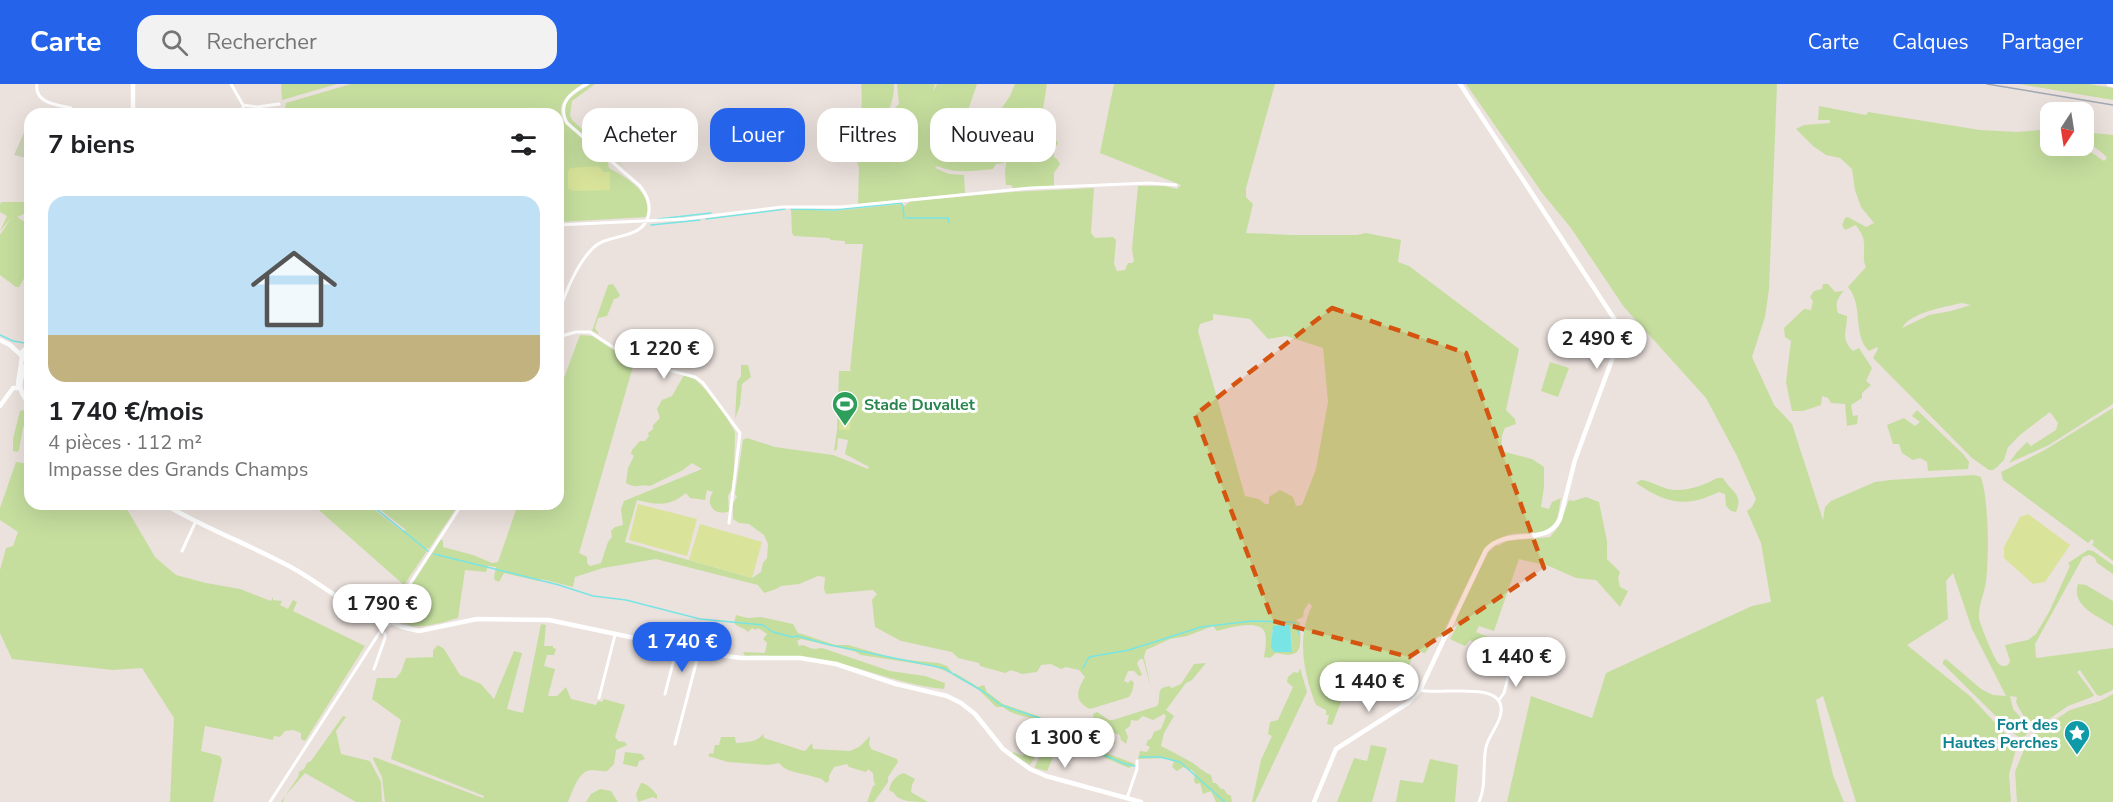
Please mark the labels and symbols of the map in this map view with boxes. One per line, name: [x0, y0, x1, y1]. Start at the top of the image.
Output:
north arrow: [2040, 102, 2094, 156]
pin: 2 490 €: [1542, 319, 1652, 370]
pin: 1 220 €: [609, 329, 719, 380]
sports icon: Stade Duvallet: [830, 389, 860, 427]
place label: Stade Duvallet: [864, 394, 976, 416]
pin: 1 790 €: [327, 584, 437, 635]
pin: 1 740 €: [627, 622, 737, 673]
pin: 1 440 €: [1461, 637, 1571, 688]
pin: 1 440 €: [1314, 662, 1424, 713]
place label: Fort des Hautes Perches: [1943, 714, 2058, 754]
pin: 1 300 €: [1010, 718, 1120, 769]
place icon: Fort des Hautes Perches: [2062, 718, 2092, 756]

